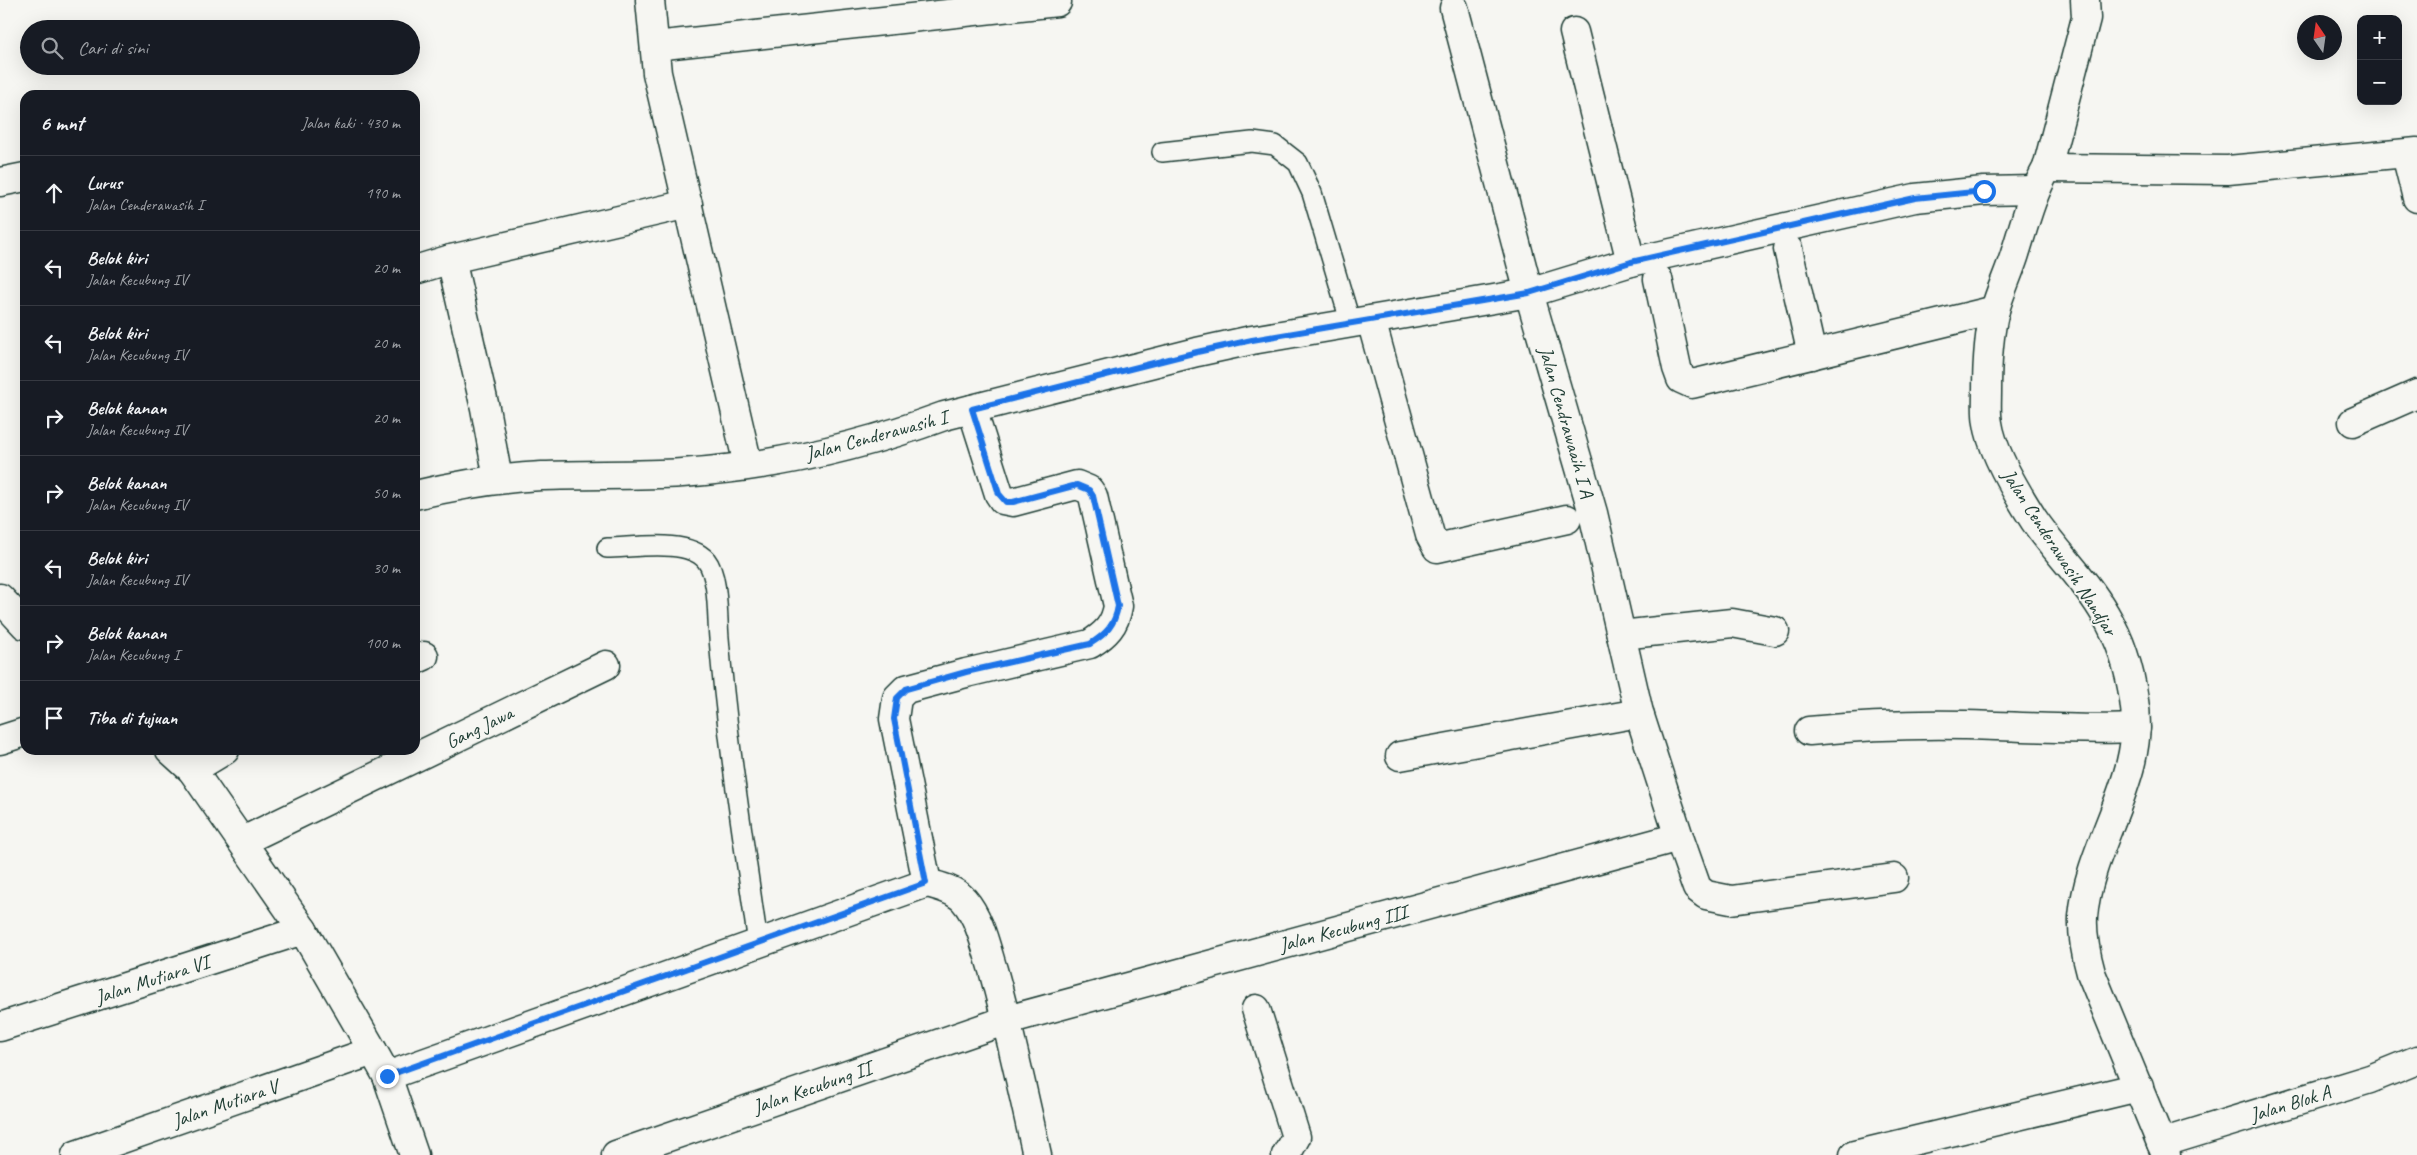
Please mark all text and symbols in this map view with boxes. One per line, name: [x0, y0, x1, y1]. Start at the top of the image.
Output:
north arrow: [2297, 15, 2342, 60]
map controls: [2357, 15, 2402, 105]
button: +: [2357, 15, 2402, 60]
search box: [20, 20, 420, 75]
icon: search: [38, 34, 66, 62]
text: Cari di sini: [78, 36, 148, 60]
button: −: [2357, 60, 2402, 105]
text: 6 mnt: [40, 110, 84, 136]
text: Jalan kaki · 430 m: [302, 113, 400, 133]
text: Lurus: [87, 171, 122, 195]
icon: ahead: [40, 179, 68, 207]
route start: [1973, 180, 1996, 203]
text: 190 m: [366, 183, 400, 203]
text: Jalan Cenderawasih I: [87, 195, 204, 215]
text: Belok kiri: [87, 246, 147, 270]
icon: left: [40, 254, 68, 282]
text: 20 m: [373, 258, 400, 278]
text: Jalan Kecubung IV: [87, 270, 188, 290]
text: Belok kiri: [87, 321, 147, 345]
icon: left: [40, 329, 68, 357]
text: 20 m: [373, 333, 400, 353]
street label: Jalan Cendrawaaih I A: [1533, 343, 1600, 502]
text: Jalan Kecubung IV: [87, 345, 188, 365]
text: Belok kanan: [87, 396, 166, 420]
street label: Jalan Cenderawasih I: [802, 403, 955, 467]
icon: right: [40, 404, 68, 432]
text: 20 m: [373, 408, 400, 428]
text: Jalan Kecubung IV: [87, 420, 188, 440]
street label: Jalan Cenderawasih Nandjar: [1996, 463, 2124, 642]
text: Belok kanan: [87, 471, 166, 495]
icon: right: [40, 479, 68, 507]
text: 50 m: [373, 483, 400, 503]
text: Jalan Kecubung IV: [87, 495, 188, 515]
text: Belok kiri: [87, 546, 147, 570]
icon: left: [40, 554, 68, 582]
text: 30 m: [373, 558, 400, 578]
text: Jalan Kecubung IV: [87, 570, 188, 590]
text: Belok kanan: [87, 621, 166, 645]
icon: right: [40, 629, 68, 657]
text: 100 m: [366, 633, 400, 653]
text: Jalan Kecubung I: [87, 645, 179, 665]
street label: Gang Jawa: [441, 700, 519, 754]
icon: arrive: [40, 704, 68, 732]
text: Tiba di tujuan: [87, 706, 177, 730]
street label: Jalan Kecubung III: [1275, 898, 1414, 958]
street label: Jalan Mutiara VI: [91, 948, 217, 1010]
street label: Jalan Kecubung II: [749, 1054, 879, 1120]
route end: [376, 1065, 399, 1088]
street label: Jalan Mutiara V: [168, 1072, 285, 1134]
street label: Jalan Blok A: [2246, 1079, 2334, 1128]

